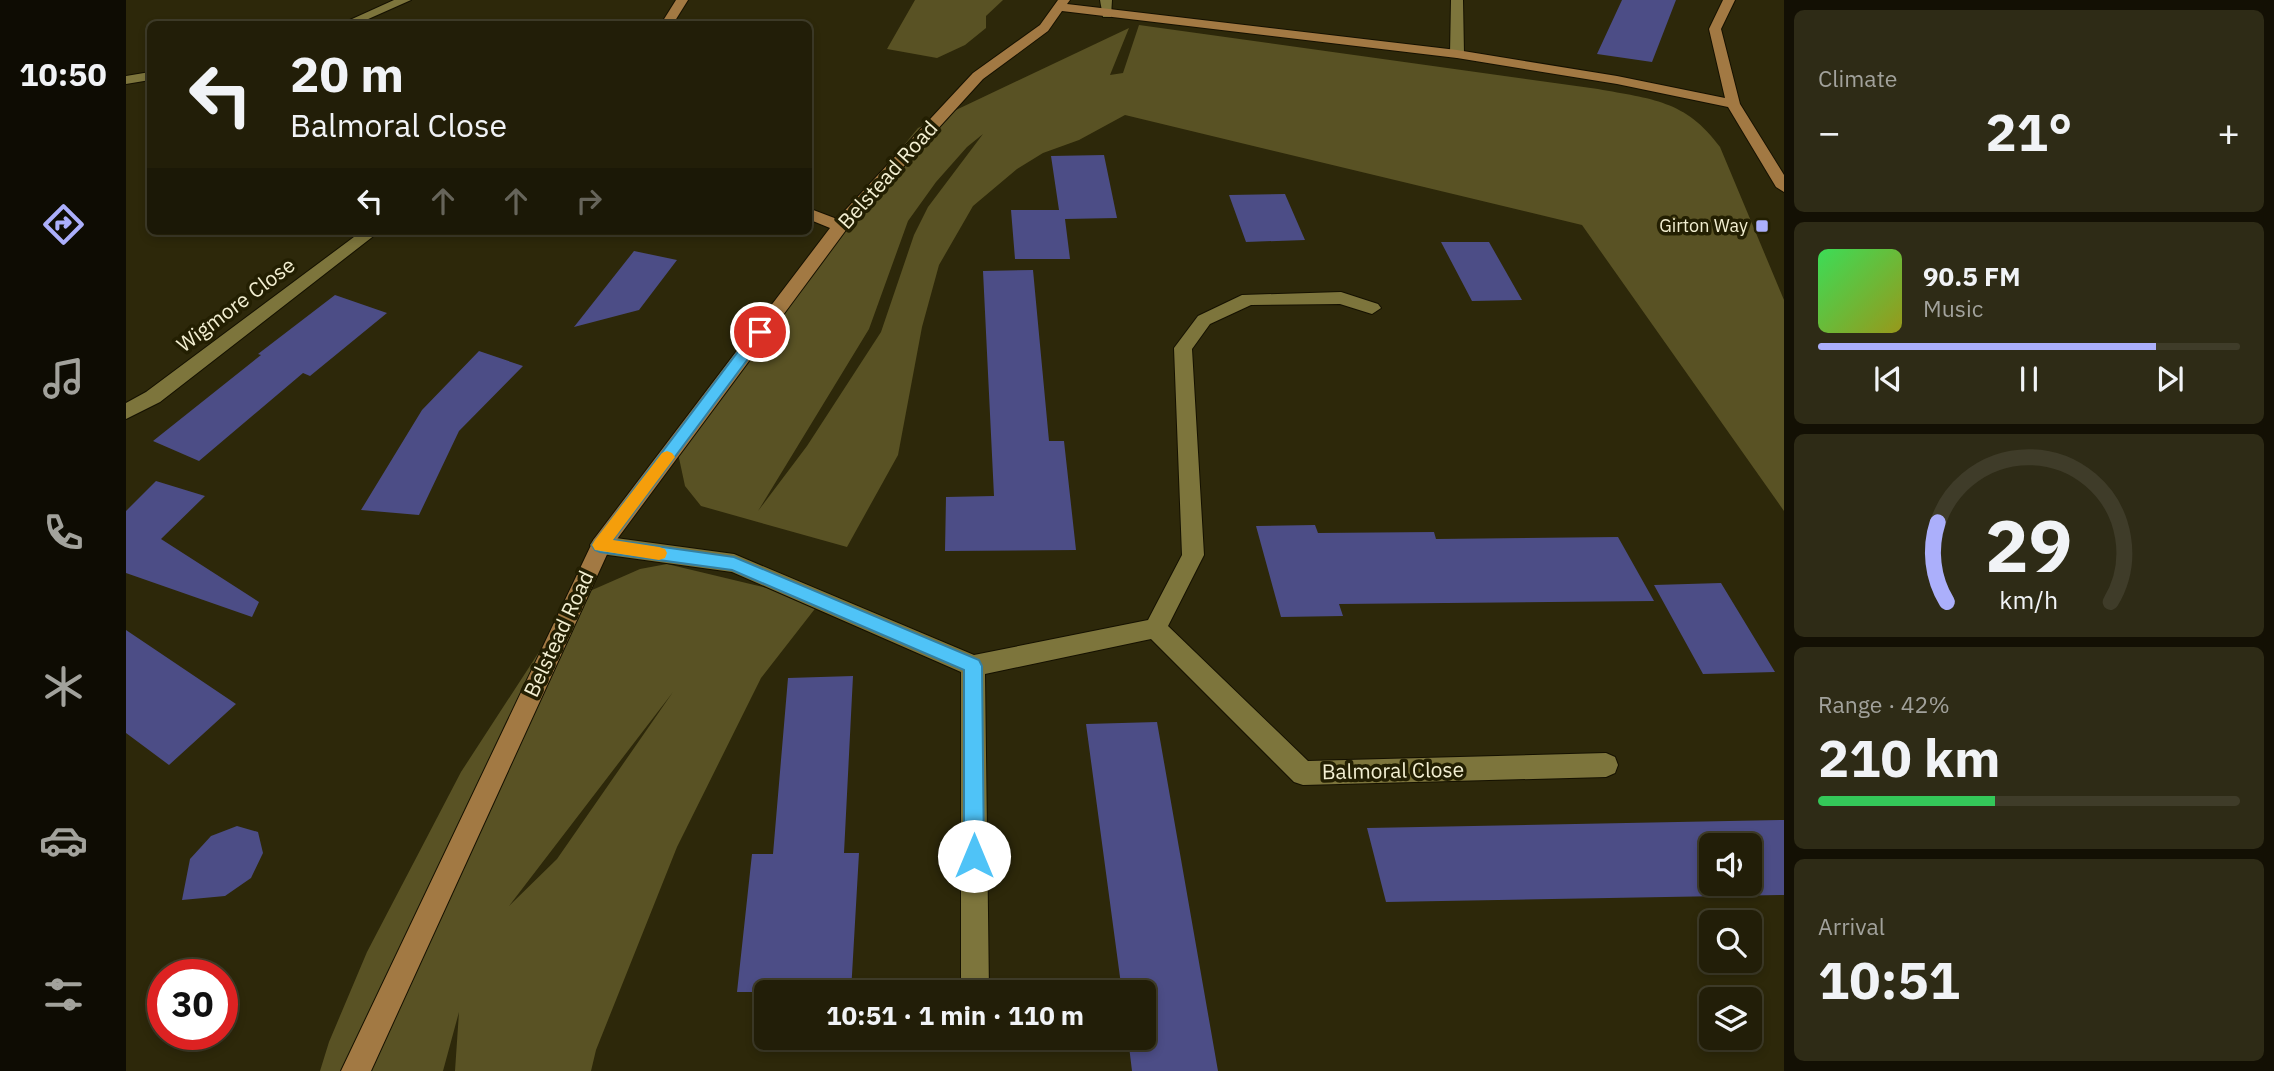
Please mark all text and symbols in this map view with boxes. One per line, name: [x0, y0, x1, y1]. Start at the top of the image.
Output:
text: 20 m: [290, 42, 404, 105]
icon: left: [175, 49, 266, 140]
text: 10:50: [19, 53, 107, 95]
text: Climate: [1818, 63, 1897, 93]
text: 21°: [1986, 98, 2072, 165]
text: Balmoral Close: [290, 104, 507, 146]
text: −: [1818, 107, 1841, 156]
text: +: [2217, 107, 2240, 156]
street label: Belstead Road: [831, 114, 943, 234]
icon: left: [351, 182, 389, 220]
icon: ahead: [424, 182, 462, 220]
icon: ahead: [497, 182, 535, 220]
icon: right: [570, 182, 608, 220]
icon: directions: [39, 200, 88, 249]
place label: Girton Way: [1659, 214, 1748, 237]
marker: Girton Way: [1754, 218, 1770, 234]
street label: Wigmore Close: [170, 250, 300, 358]
text: 90.5 FM: [1923, 259, 2021, 293]
text: Music: [1923, 293, 1983, 323]
pin: [730, 302, 790, 362]
icon: arrive: [741, 313, 779, 351]
icon: music: [39, 354, 88, 403]
icon: previous: [1869, 360, 1907, 398]
icon: pause: [2010, 360, 2048, 398]
icon: next: [2151, 360, 2189, 398]
text: 29: [1985, 497, 2073, 592]
icon: phone: [39, 508, 88, 557]
street label: Belstead Road: [517, 566, 600, 701]
text: km/h: [2000, 582, 2058, 615]
icon: climate: [39, 662, 88, 711]
text: Range · 42%: [1818, 689, 1950, 719]
text: 210 km: [1818, 724, 2000, 791]
street label: Balmoral Close: [1321, 755, 1464, 785]
icon: car: [39, 816, 88, 865]
position arrow: [937, 819, 1011, 893]
map controls: [1699, 833, 1762, 1050]
button: sound: [1699, 833, 1762, 896]
button: search: [1699, 910, 1762, 973]
text: Arrival: [1818, 911, 1885, 941]
text: 10:51: [1818, 946, 1960, 1013]
speed limit sign: 30: [147, 959, 238, 1050]
icon: filters: [39, 970, 88, 1019]
button: layers: [1699, 987, 1762, 1050]
text: 10:51 · 1 min · 110 m: [826, 998, 1084, 1032]

